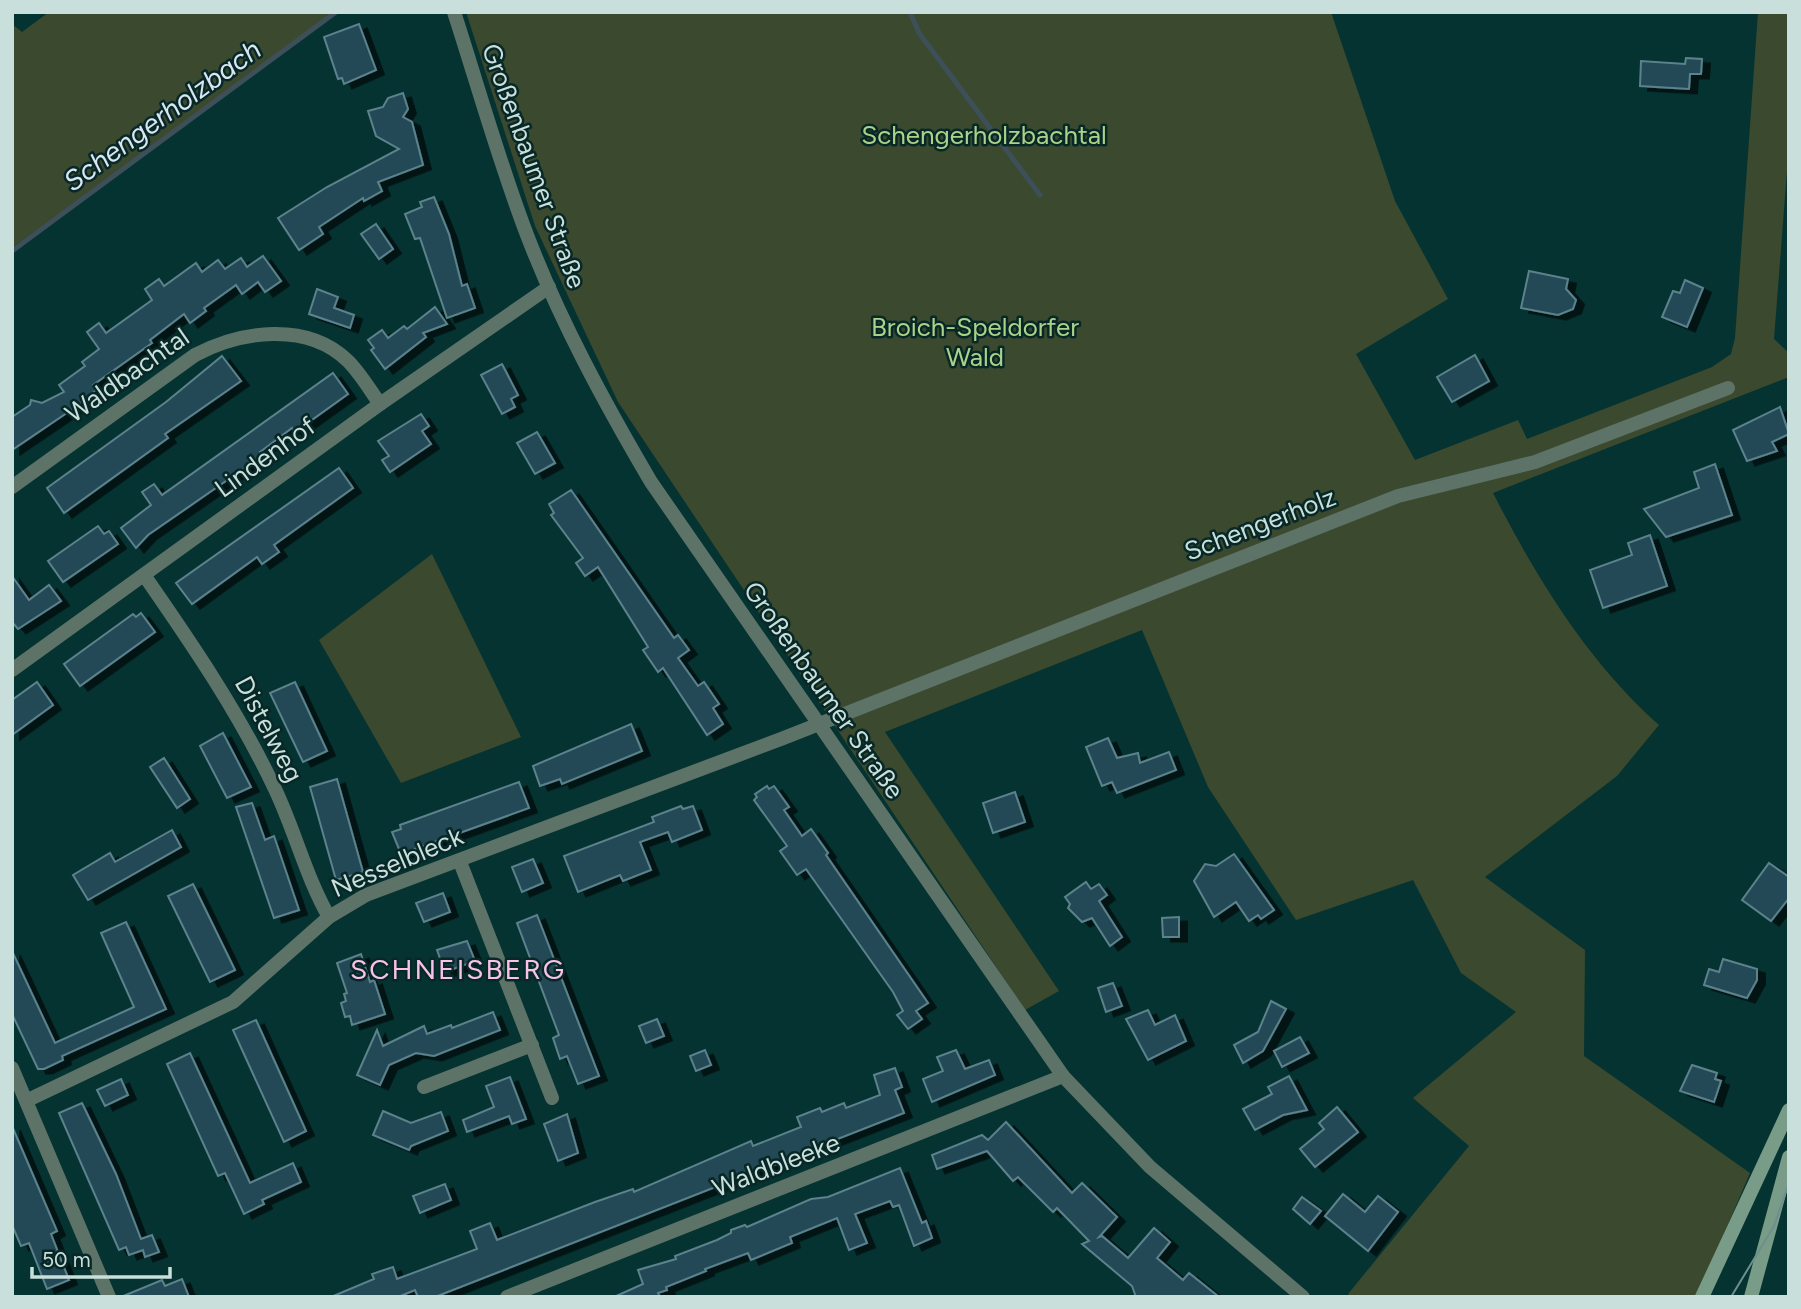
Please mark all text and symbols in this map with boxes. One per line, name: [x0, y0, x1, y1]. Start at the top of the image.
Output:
water label: Schengerholzbach: [57, 32, 267, 198]
street label: Großenbaumer Straße: [475, 39, 593, 293]
park label: Schengerholzbachtal: [861, 119, 1107, 151]
park label: Broich-Speldorfer Wald: [871, 311, 1079, 373]
street label: Waldbachtal: [59, 321, 195, 429]
street label: Lindenhof: [208, 409, 322, 504]
street label: Schengerholz: [1180, 480, 1340, 568]
street label: Großenbaumer Straße: [737, 575, 911, 805]
street label: Distelweg: [228, 671, 310, 787]
street label: Nesselbleck: [326, 820, 468, 904]
district label: SCHNEISBERG: [350, 952, 566, 986]
street label: Waldbleeke: [708, 1126, 844, 1204]
scale bar: [32, 1236, 170, 1280]
text: 50 m: [42, 1247, 91, 1272]

